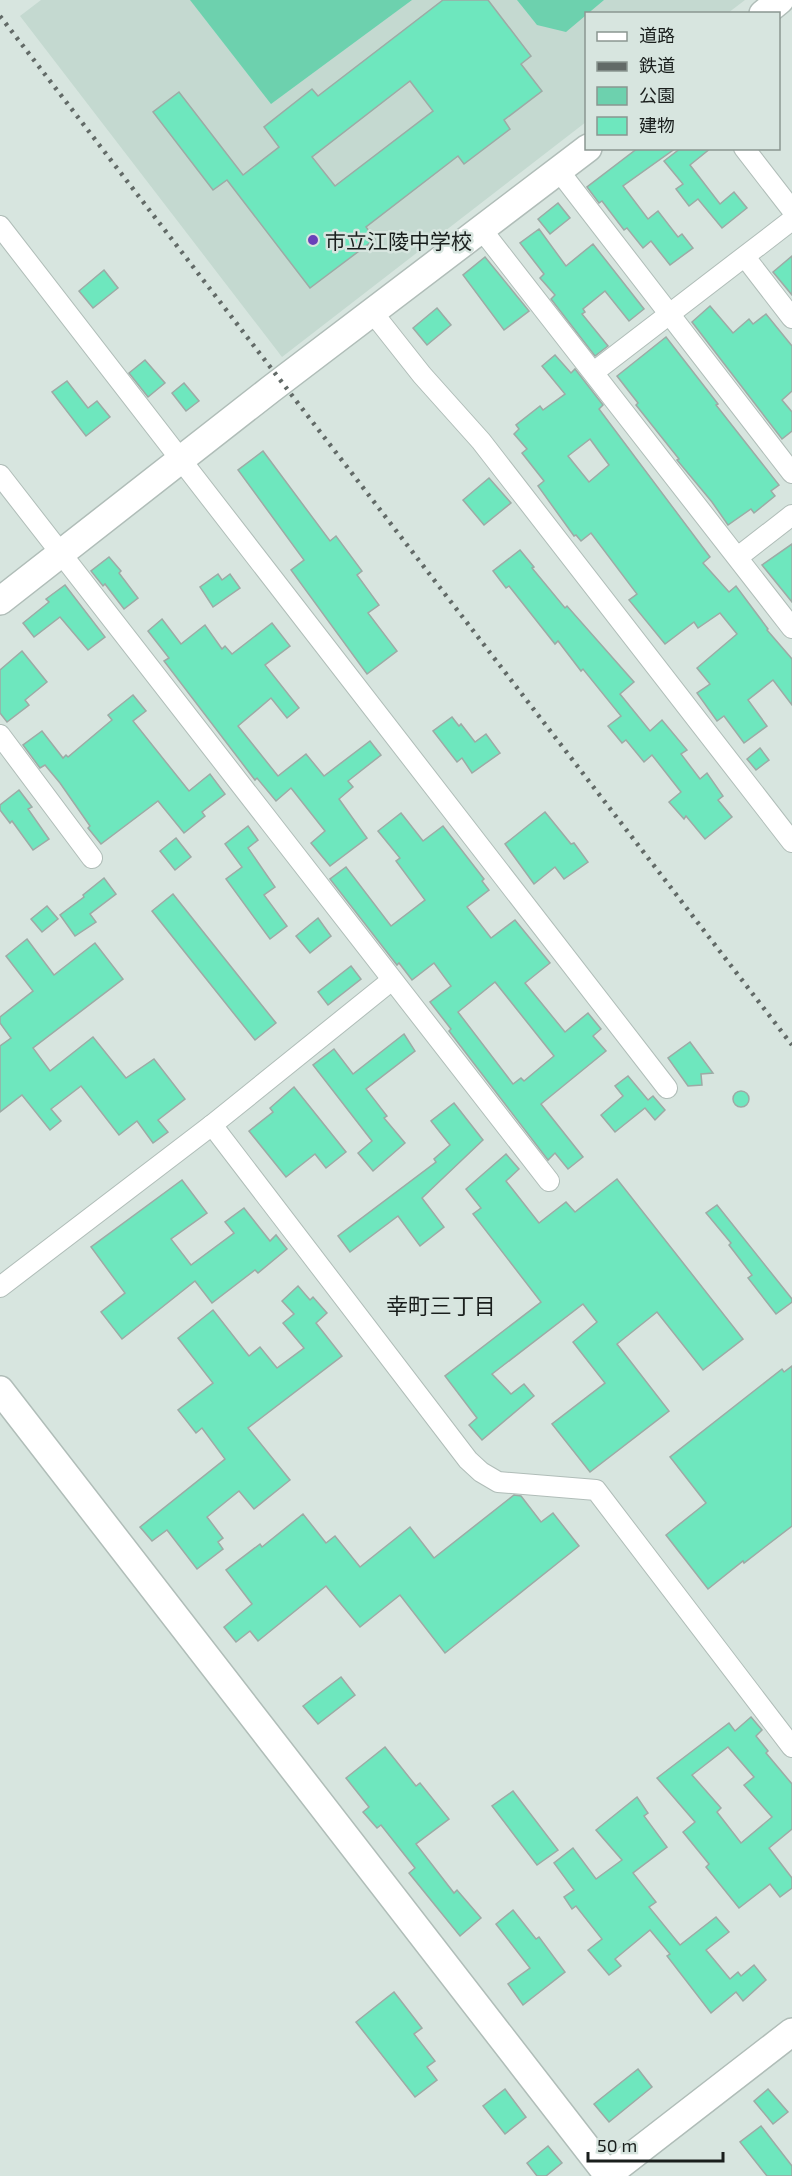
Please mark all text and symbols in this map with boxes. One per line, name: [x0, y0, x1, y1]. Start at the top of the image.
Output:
legend: [585, 12, 780, 150]
text: 道路: [639, 24, 675, 46]
text: 鉄道: [639, 54, 675, 76]
text: 公園: [639, 84, 675, 106]
text: 建物: [639, 114, 675, 136]
place label: 市立江陵中学校: [325, 228, 472, 253]
marker: 市立江陵中学校: [306, 233, 320, 247]
district label: 幸町三丁目: [386, 1292, 496, 1318]
scale bar: [588, 2125, 723, 2163]
text: 50 m: [597, 2134, 637, 2156]

